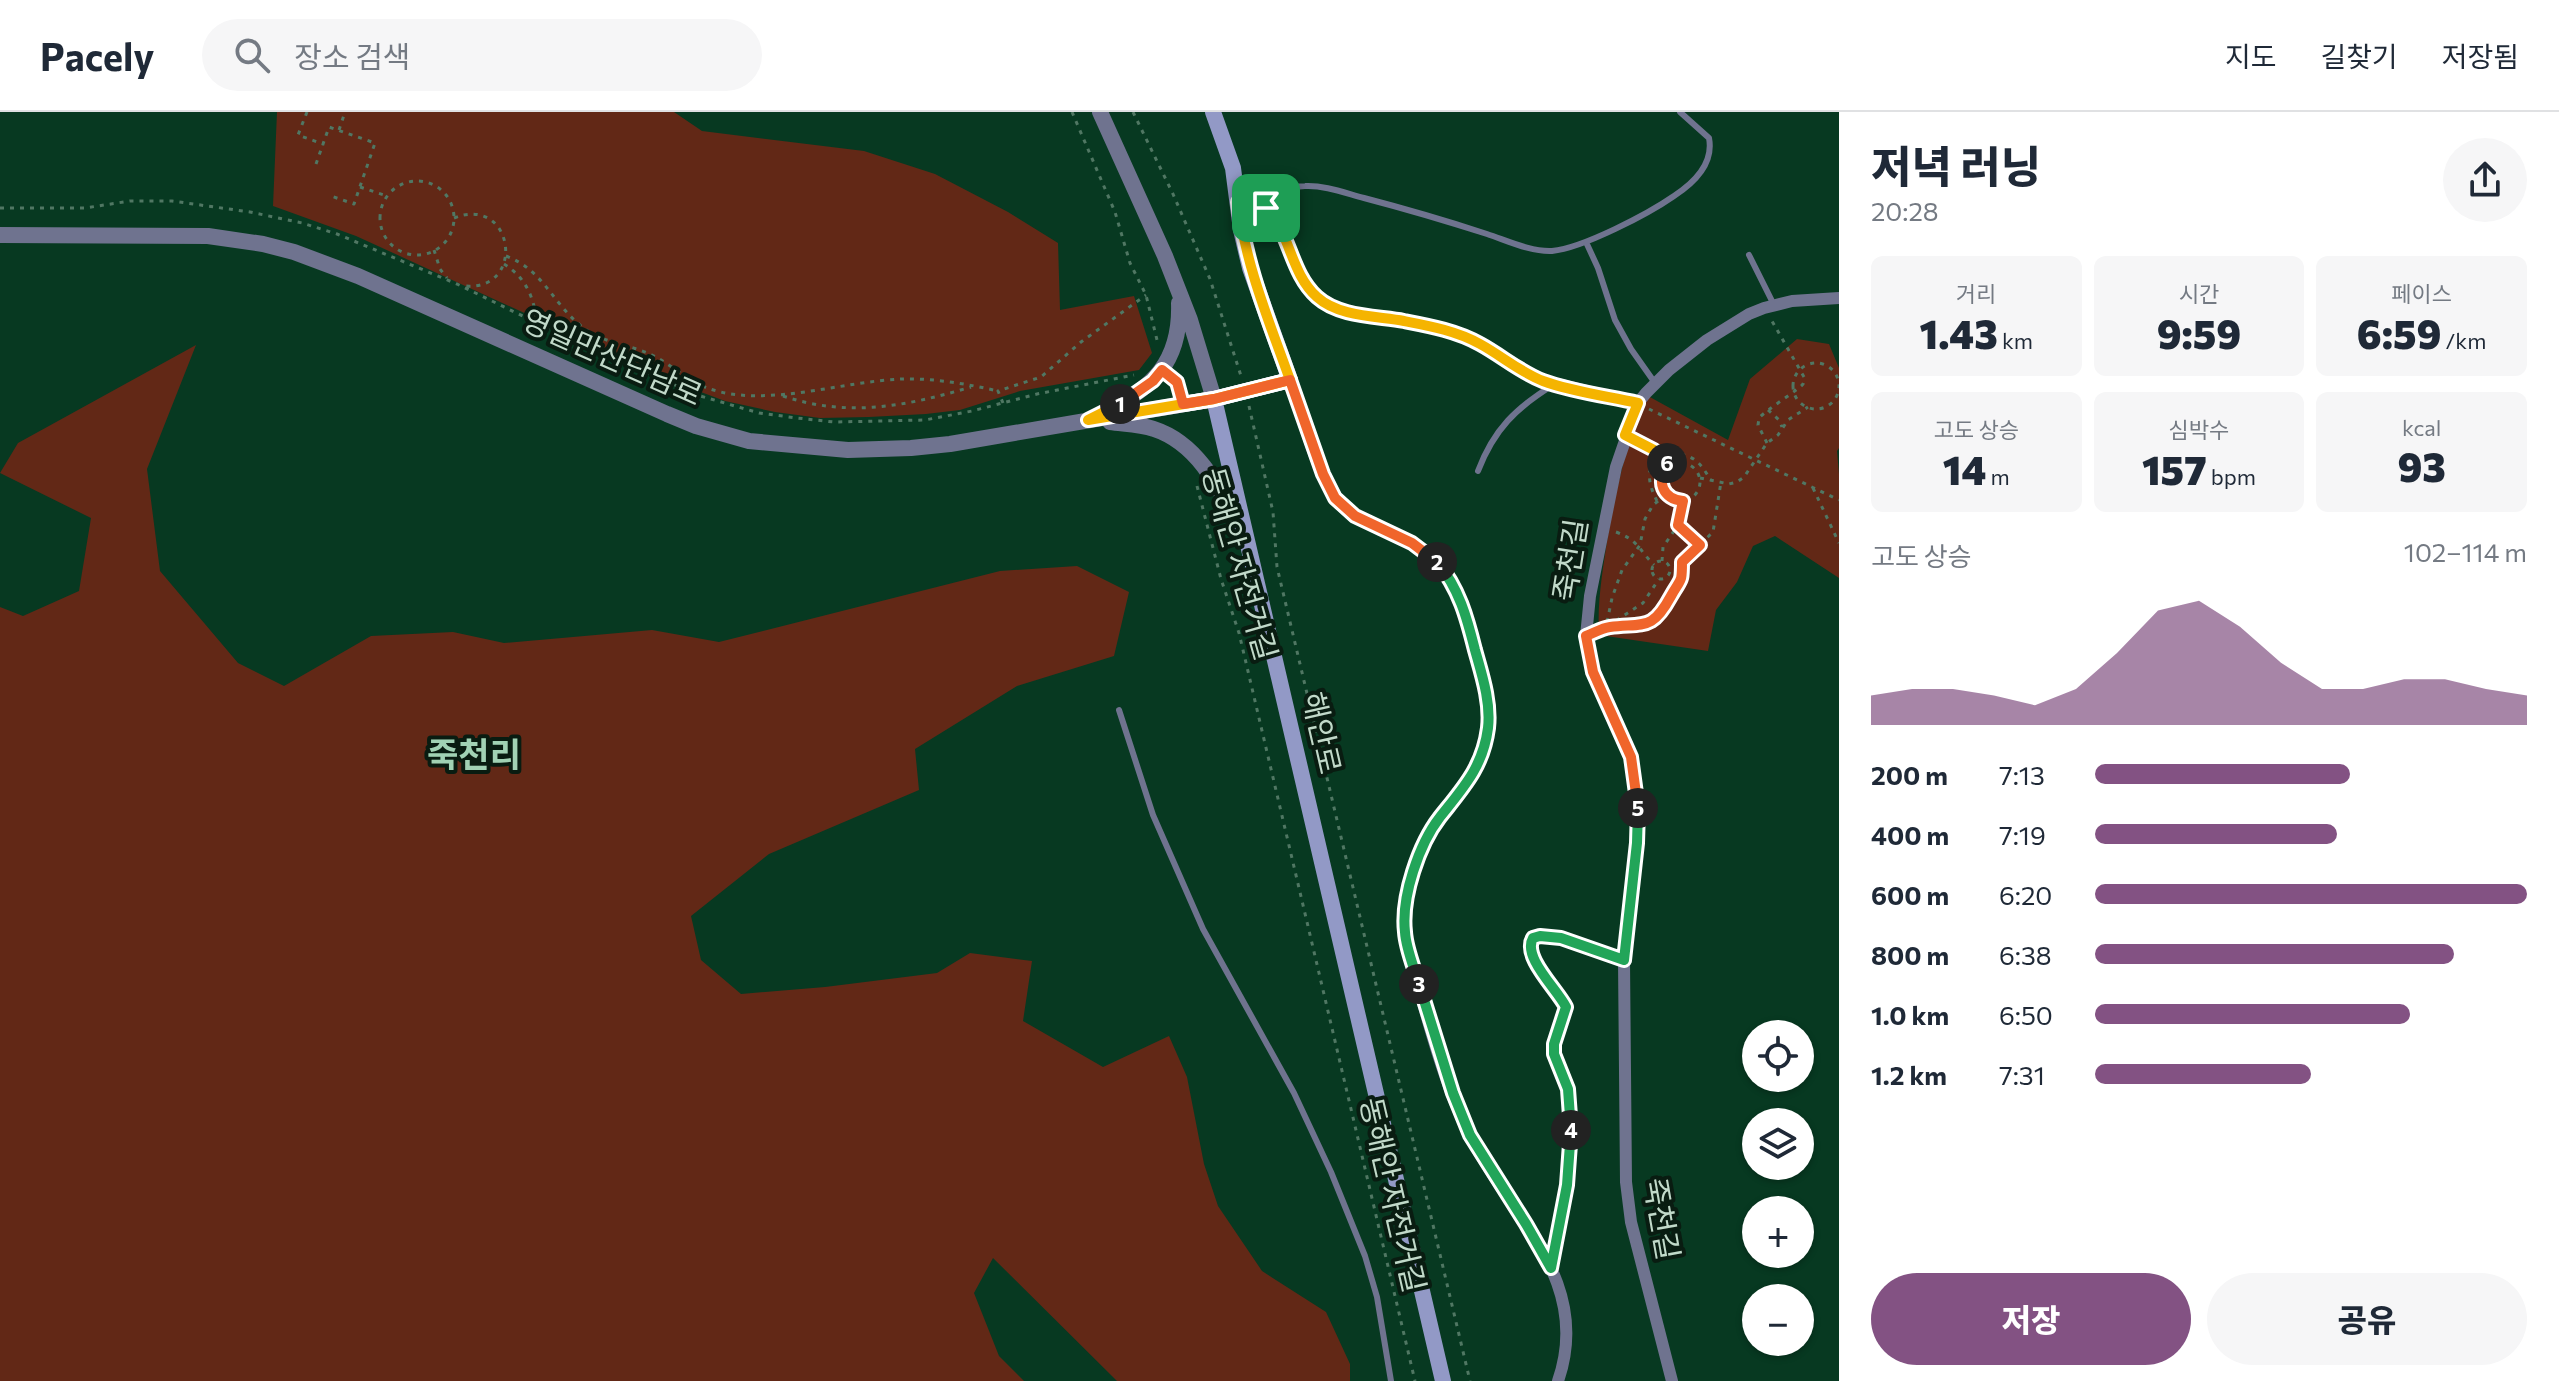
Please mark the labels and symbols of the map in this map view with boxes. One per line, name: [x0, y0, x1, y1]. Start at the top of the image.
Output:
pin: [1232, 174, 1300, 242]
street label: 영일만산단남로: [517, 300, 709, 412]
pin: 1: [1100, 384, 1140, 424]
pin: 6: [1647, 443, 1687, 483]
street label: 동해안 자전거길: [1196, 463, 1287, 664]
street label: 죽천길: [1544, 516, 1593, 603]
pin: 2: [1417, 542, 1457, 582]
street label: 해안로: [1296, 688, 1351, 777]
district label: 죽천리: [427, 732, 521, 774]
pin: 5: [1618, 788, 1658, 828]
pin: 3: [1399, 964, 1439, 1004]
street label: 동해안 자전거길: [1354, 1093, 1435, 1296]
pin: 4: [1551, 1110, 1591, 1150]
street label: 죽천길: [1638, 1175, 1689, 1263]

